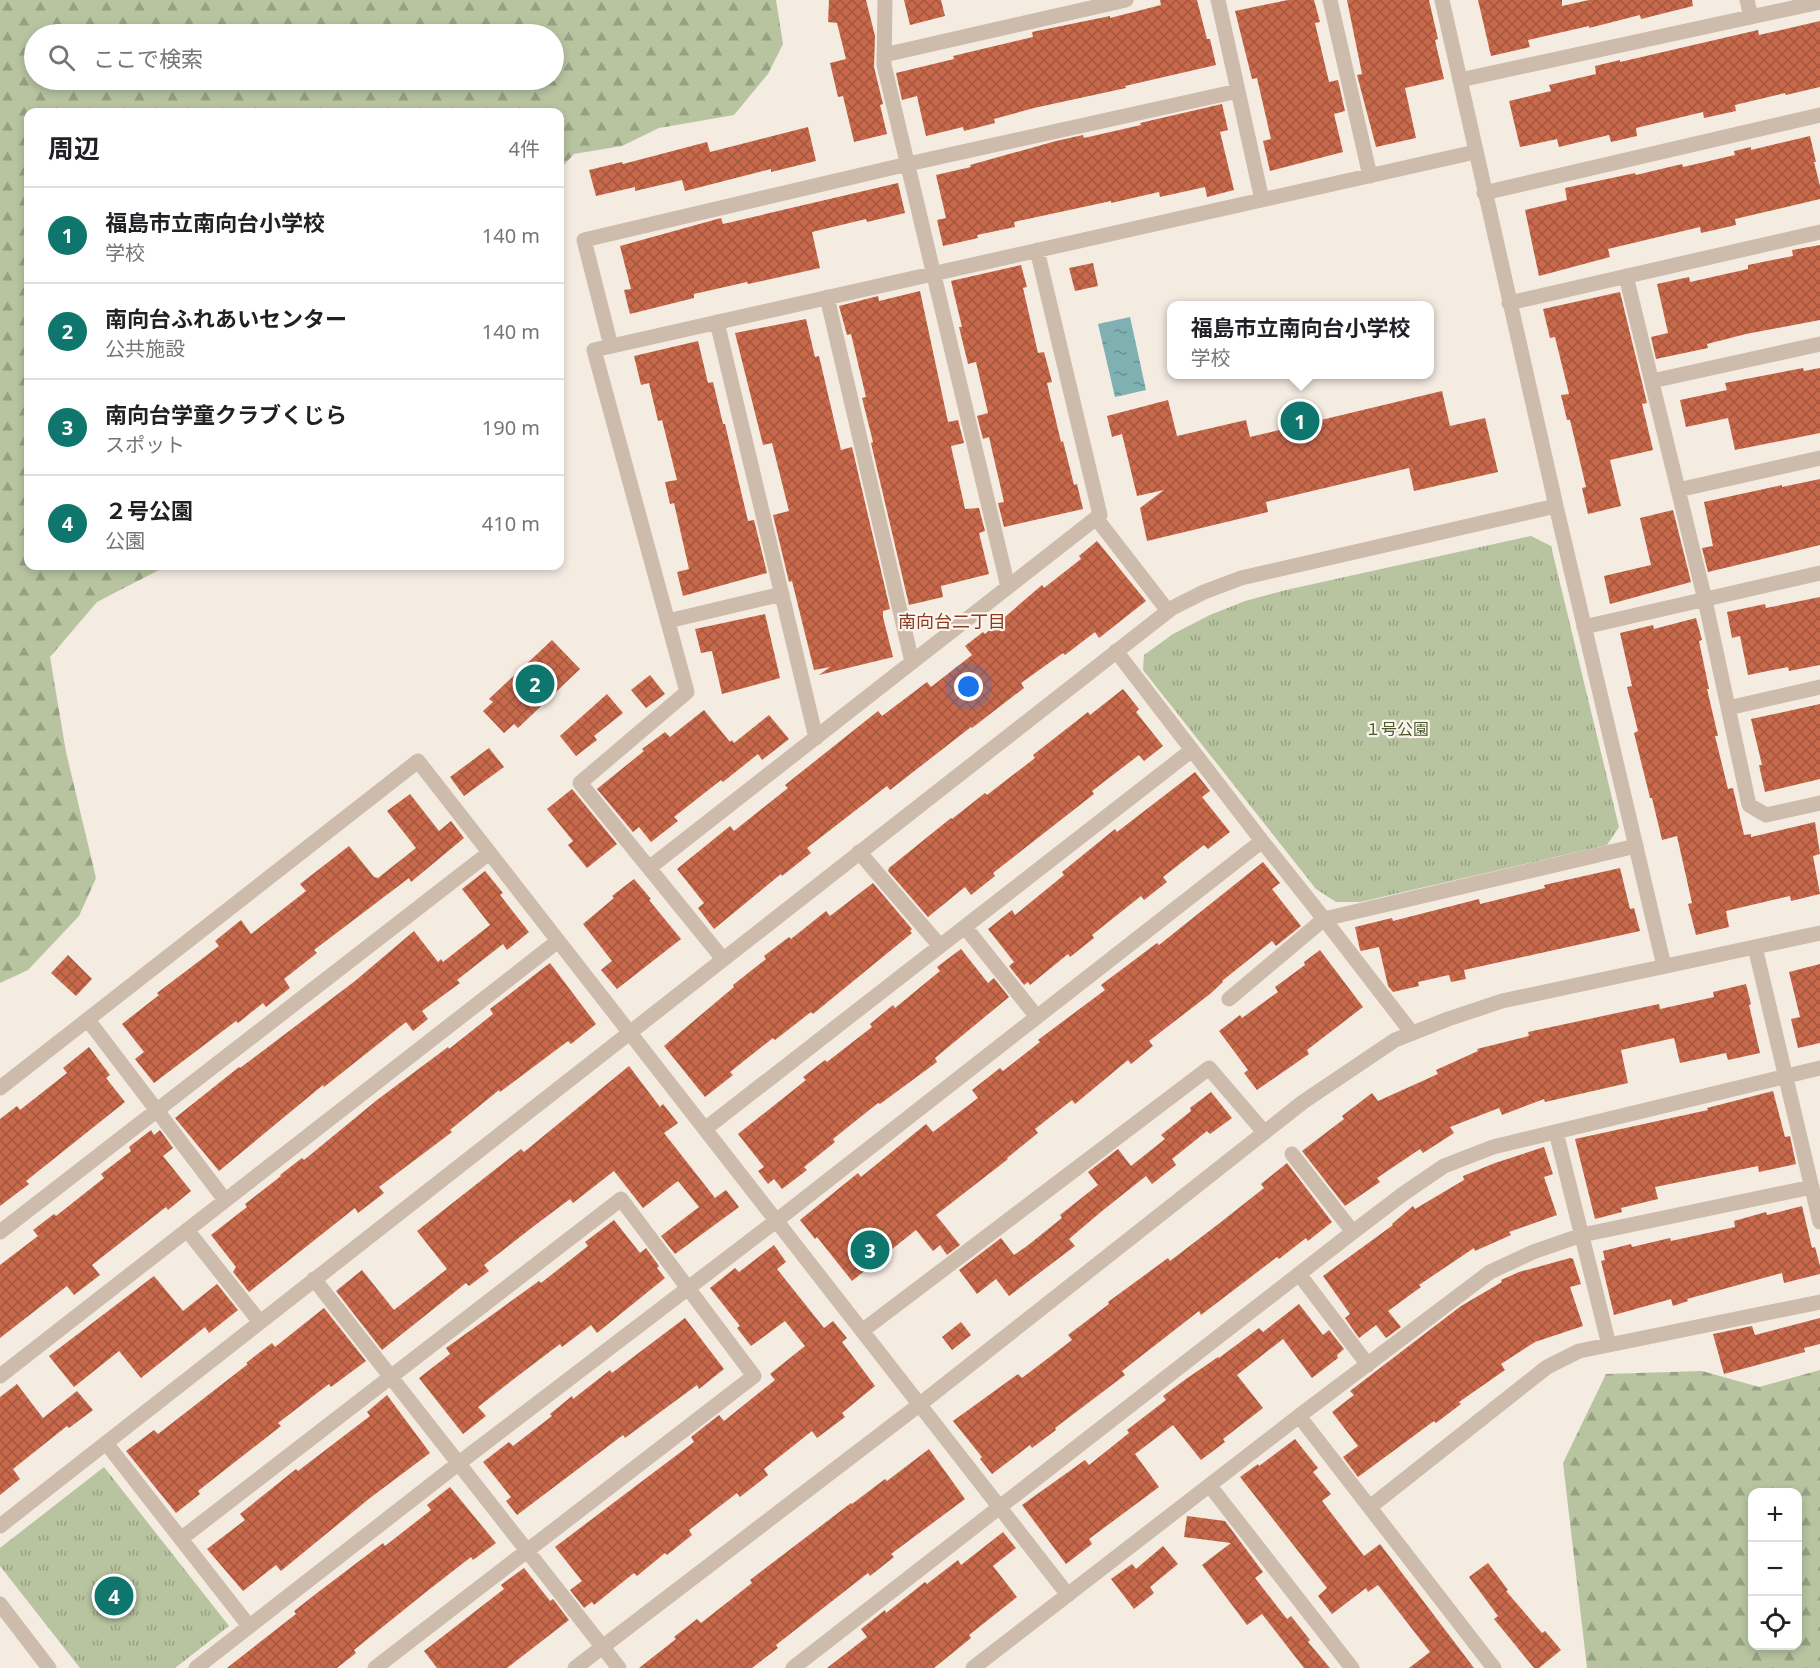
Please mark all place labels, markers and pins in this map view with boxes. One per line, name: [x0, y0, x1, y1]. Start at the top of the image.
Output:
pin: 1: [1280, 398, 1320, 444]
pin: 2: [516, 662, 554, 706]
pin: 3: [850, 1228, 890, 1272]
pin: 4: [94, 1574, 134, 1618]

